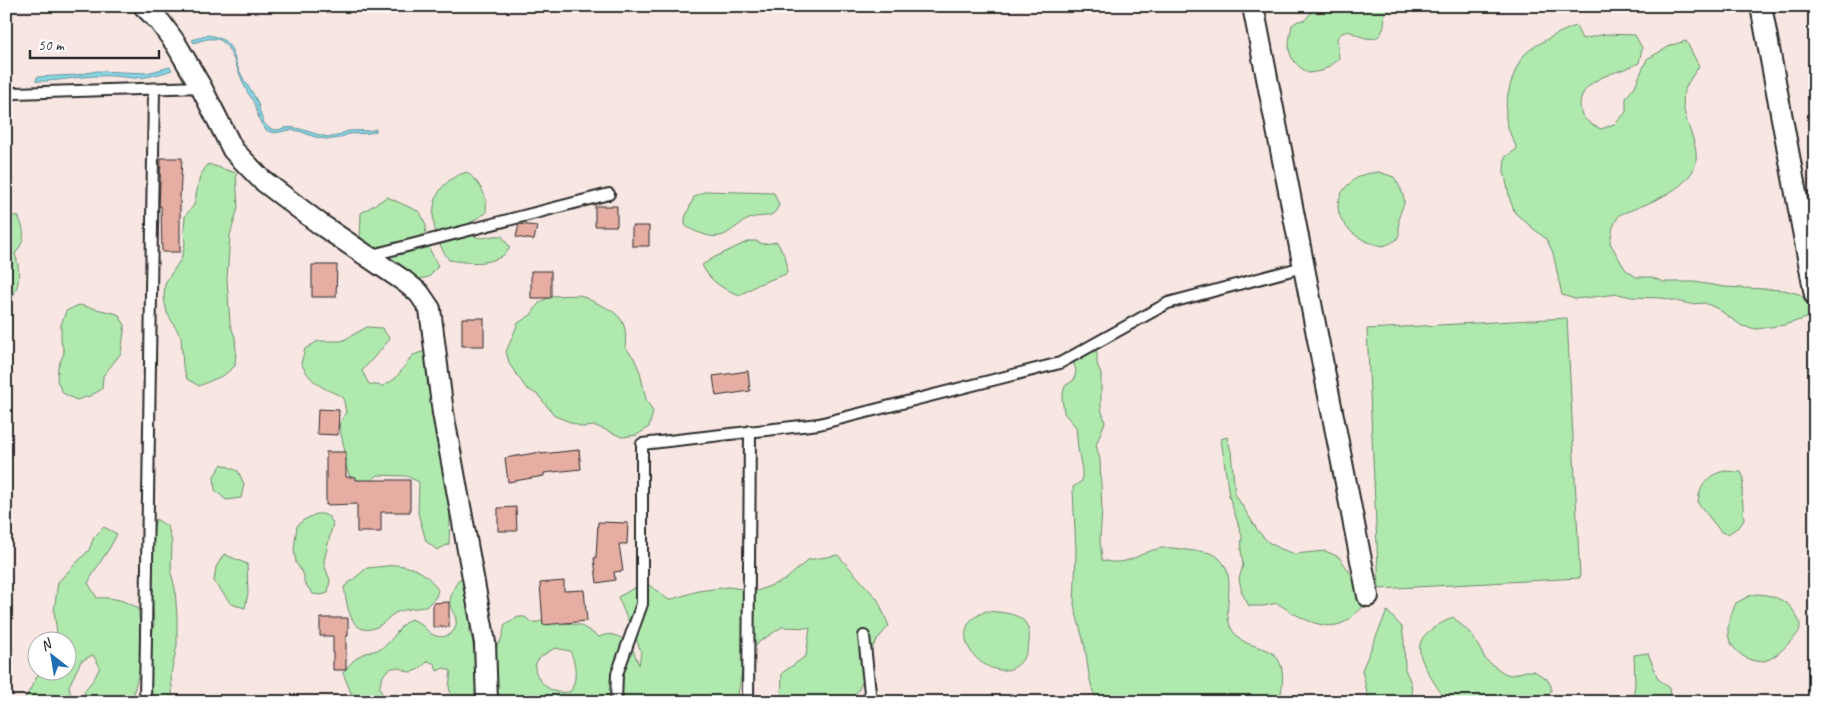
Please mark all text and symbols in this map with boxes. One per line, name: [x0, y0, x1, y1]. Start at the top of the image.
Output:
scale bar: [30, 28, 159, 60]
text: 50 m: [38, 36, 65, 55]
north arrow: [28, 630, 78, 680]
text: N: [37, 635, 56, 655]

